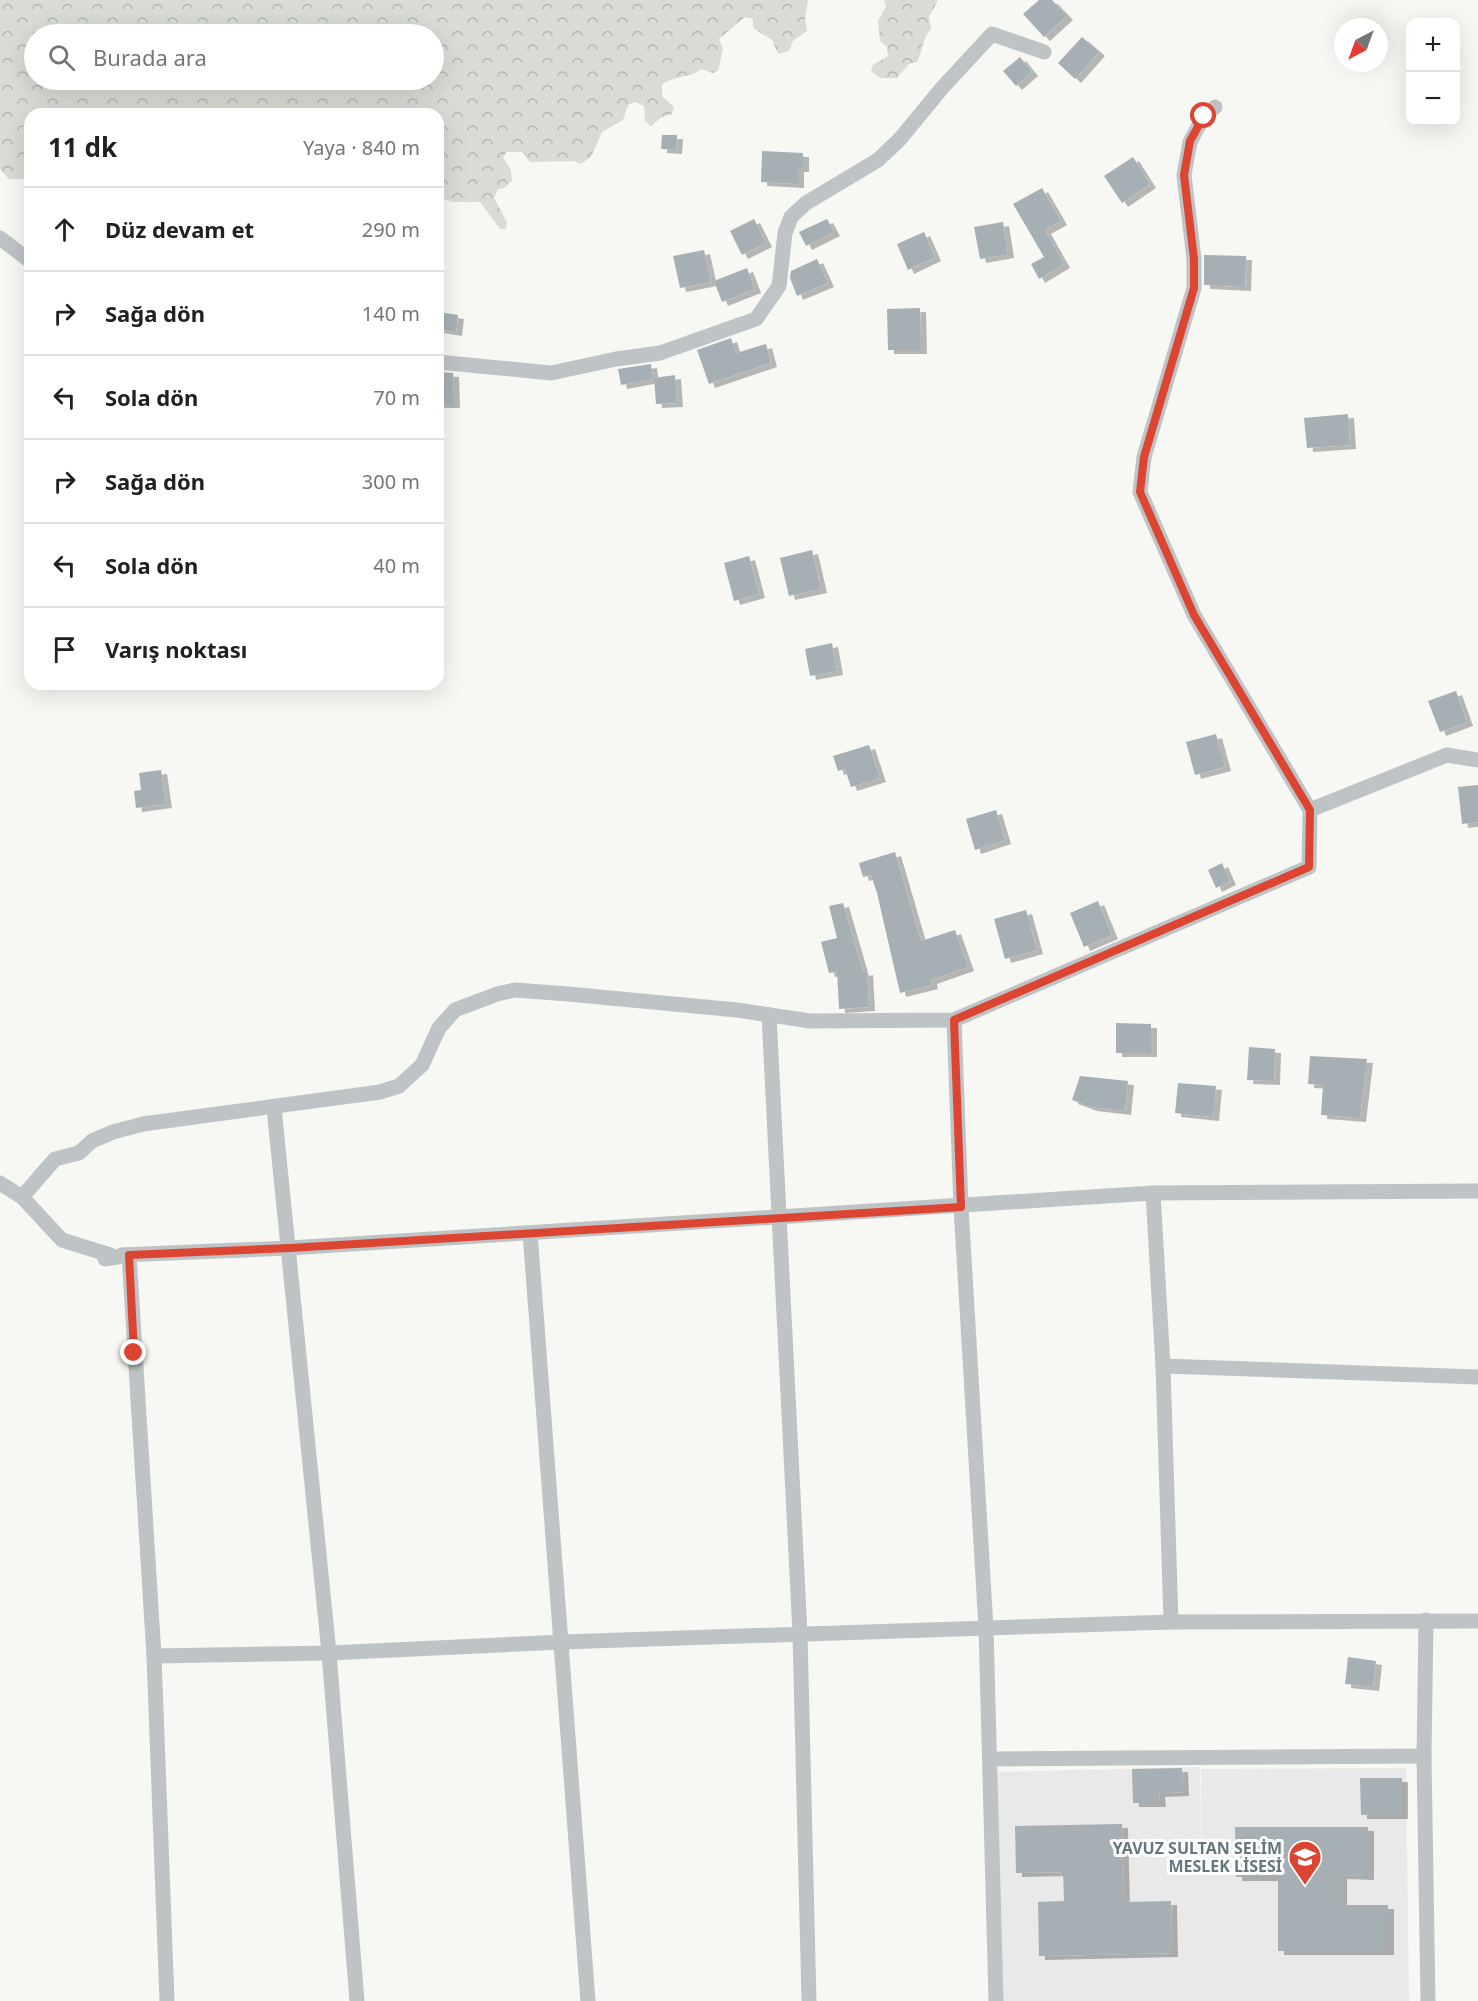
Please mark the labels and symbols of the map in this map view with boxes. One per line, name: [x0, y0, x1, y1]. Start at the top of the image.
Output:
north arrow: [1334, 18, 1388, 72]
route start: [1190, 102, 1216, 128]
route end: [120, 1339, 146, 1365]
place label: YAVUZ SULTAN SELİM MESLEK LİSESİ: [1113, 1837, 1282, 1877]
school or university icon: YAVUZ SULTAN SELİM MESLEK LİSESİ: [1287, 1839, 1323, 1886]

